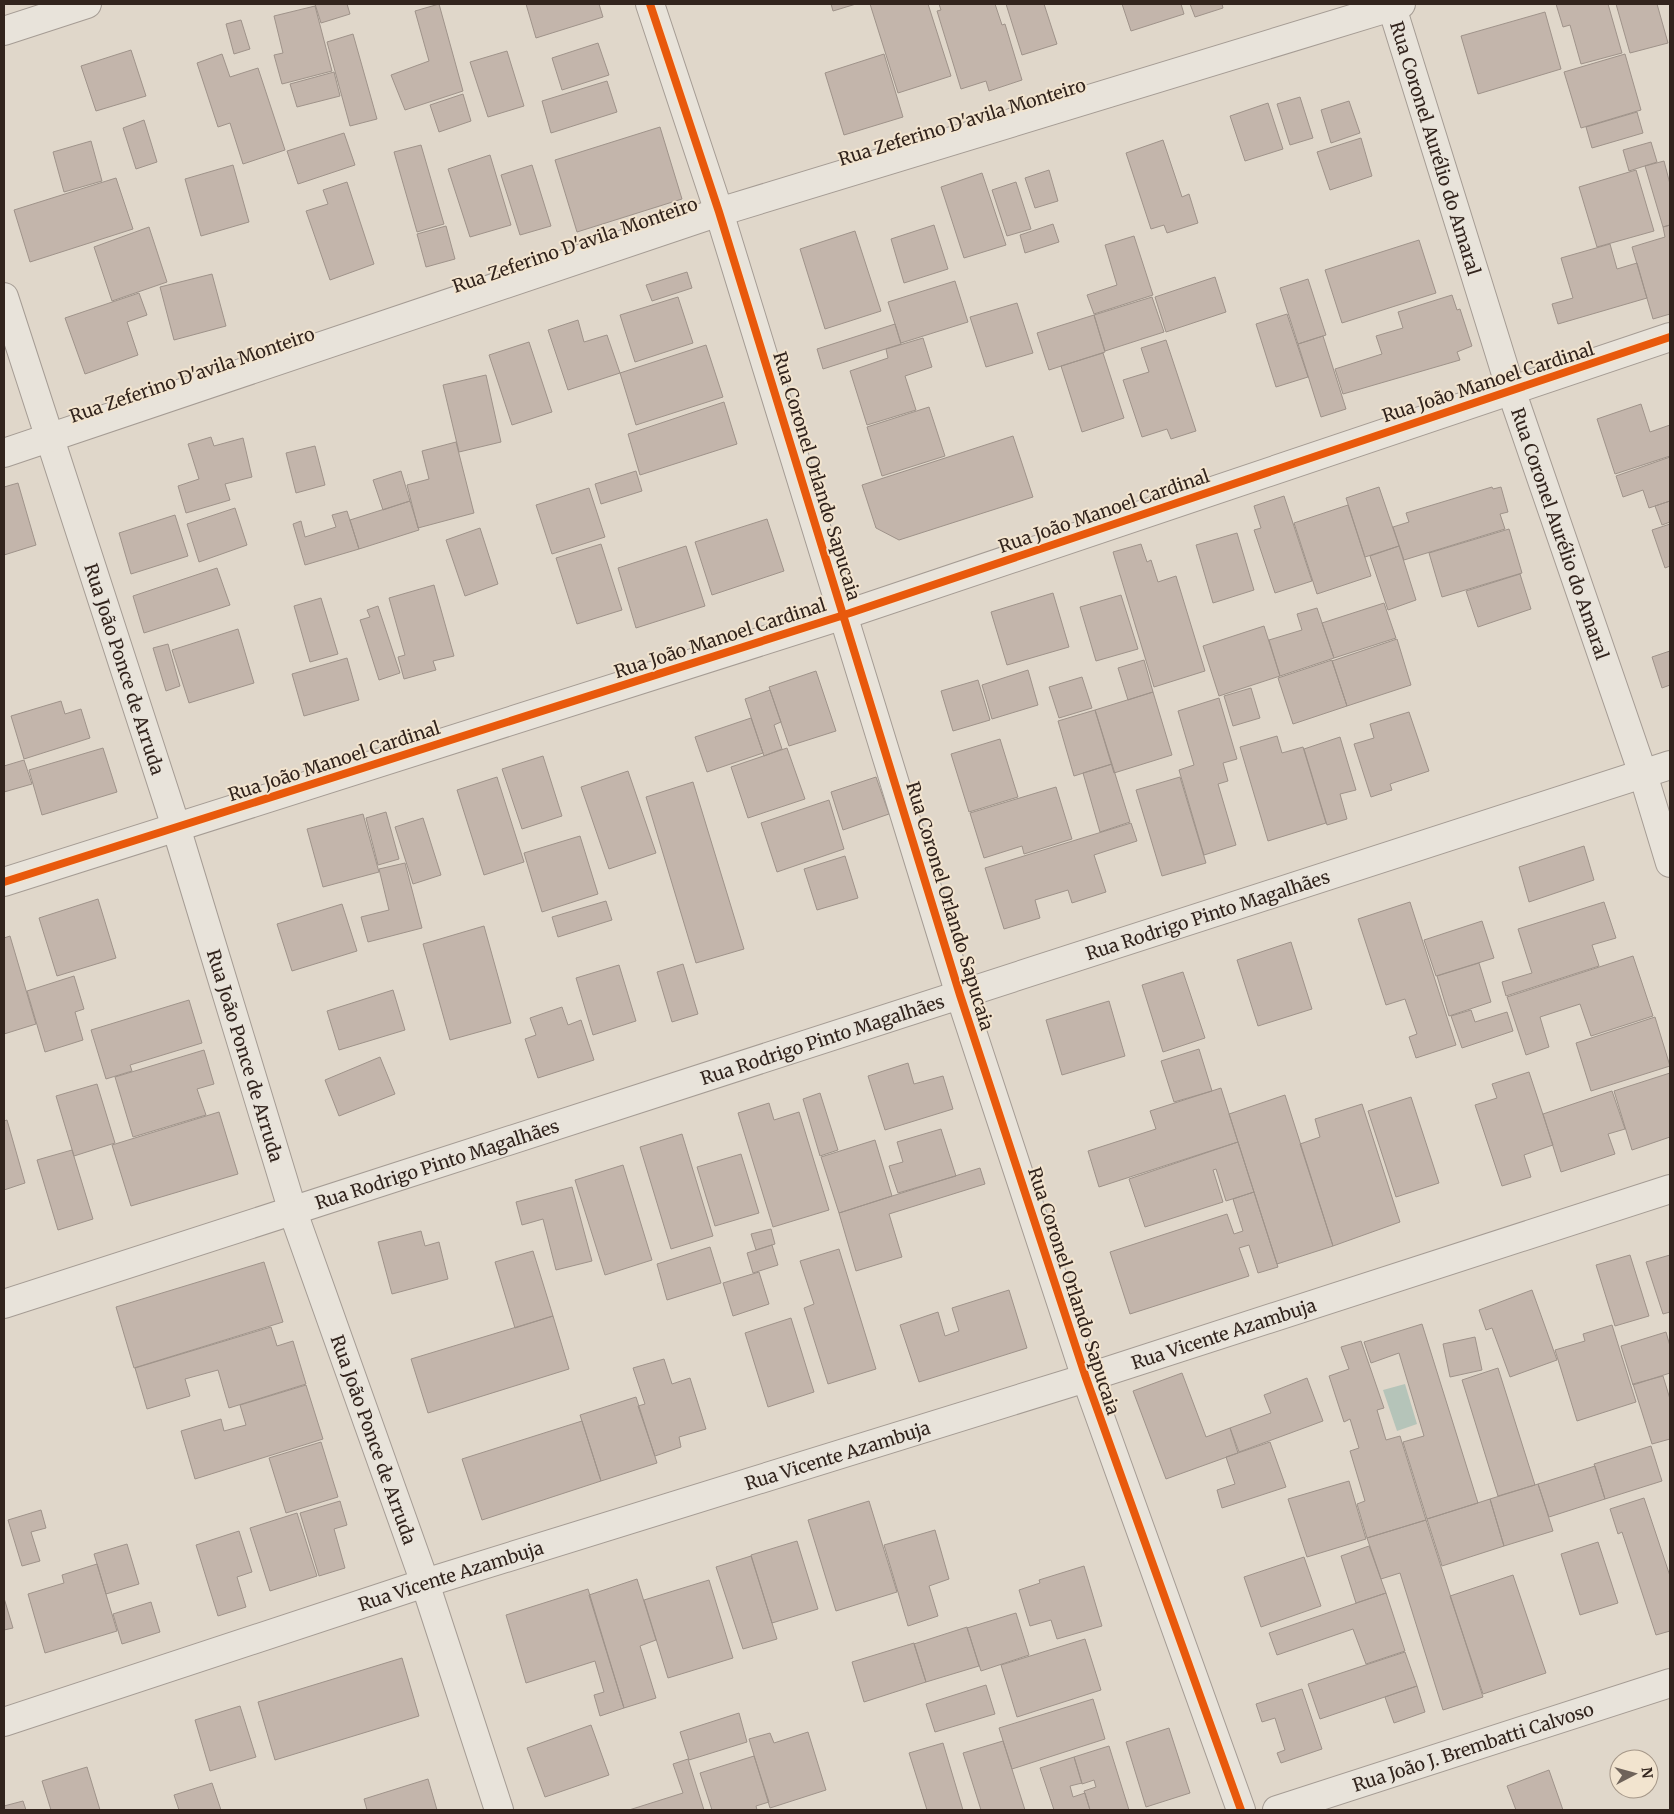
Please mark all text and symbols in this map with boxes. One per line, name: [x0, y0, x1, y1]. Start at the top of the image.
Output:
street label: Rua Coronel Aurélio do Amaral: [1386, 18, 1486, 278]
street label: Rua Zeferino D'avila Monteiro: [835, 73, 1089, 171]
street label: Rua Zeferino D'avila Monteiro: [449, 192, 701, 298]
street label: Rua Zeferino D'avila Monteiro: [66, 322, 318, 428]
street label: Rua João Manoel Cardinal: [1379, 337, 1597, 427]
street label: Rua Coronel Orlando Sapucaia: [768, 349, 866, 604]
street label: Rua Coronel Aurélio do Amaral: [1506, 405, 1614, 663]
street label: Rua João Manoel Cardinal: [995, 464, 1213, 558]
street label: Rua João Ponce de Arruda: [80, 560, 170, 778]
street label: Rua João Manoel Cardinal: [611, 593, 829, 683]
street label: Rua João Manoel Cardinal: [225, 716, 443, 806]
street label: Rua Coronel Orlando Sapucaia: [901, 779, 999, 1034]
street label: Rua Rodrigo Pinto Magalhães: [1083, 864, 1333, 965]
street label: Rua João Ponce de Arruda: [202, 946, 289, 1165]
street label: Rua Rodrigo Pinto Magalhães: [697, 989, 947, 1089]
street label: Rua Rodrigo Pinto Magalhães: [312, 1114, 562, 1214]
street label: Rua Coronel Orlando Sapucaia: [1023, 1164, 1125, 1418]
street label: Rua Vicente Azambuja: [1128, 1293, 1319, 1374]
street label: Rua João Ponce de Arruda: [326, 1331, 422, 1548]
street label: Rua Vicente Azambuja: [742, 1415, 933, 1495]
street label: Rua Vicente Azambuja: [355, 1535, 546, 1616]
street label: Rua João J. Brembatti Calvoso: [1350, 1697, 1597, 1796]
north arrow: [1609, 1749, 1659, 1799]
text: N: [1637, 1766, 1656, 1779]

